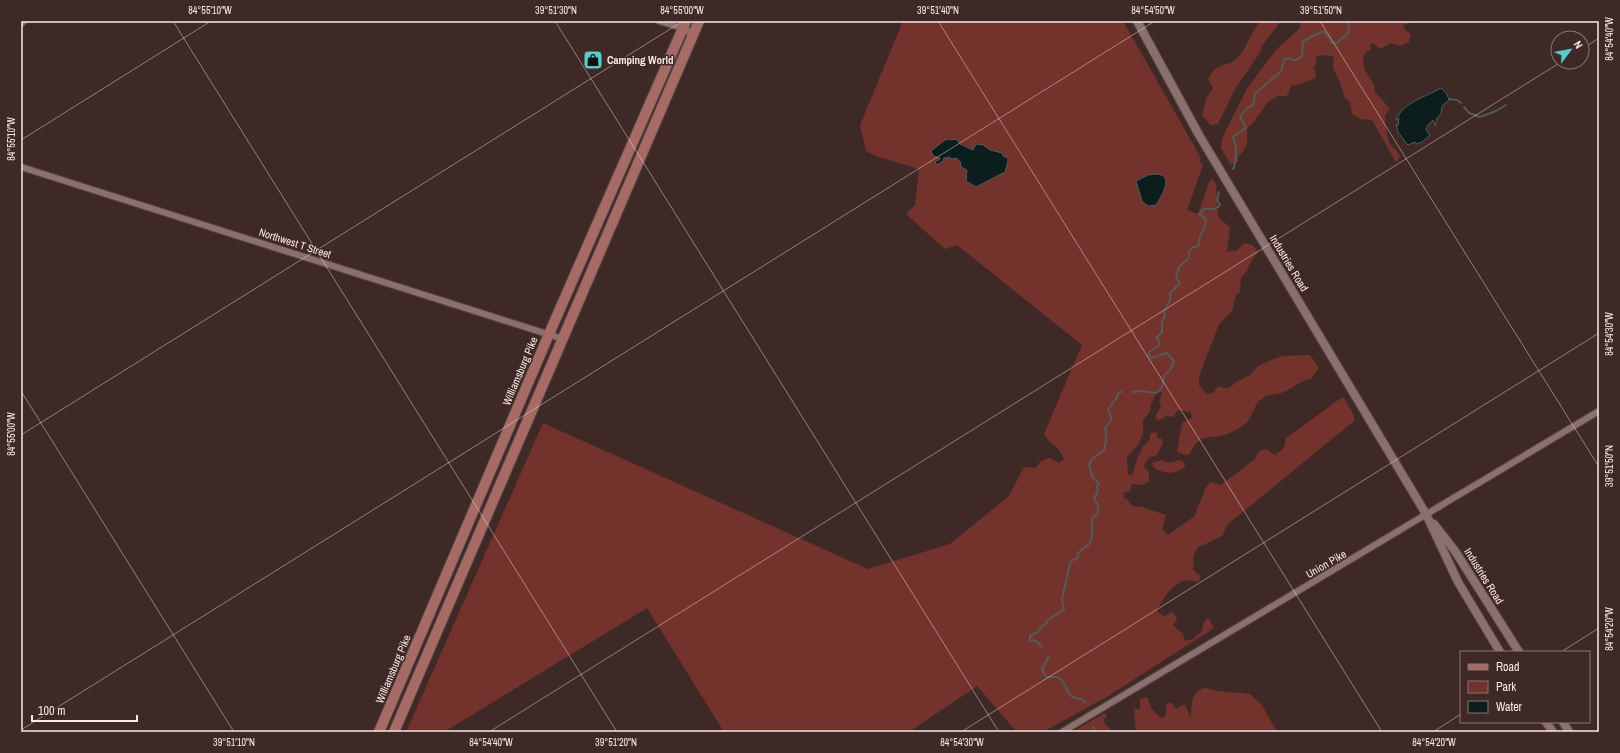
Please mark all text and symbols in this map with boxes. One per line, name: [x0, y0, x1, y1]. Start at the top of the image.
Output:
text: 84°55'10"W: [188, 4, 232, 17]
text: 39°51'30"N: [535, 4, 577, 17]
text: 84°55'00"W: [660, 4, 704, 17]
text: 39°51'40"N: [917, 4, 959, 17]
text: 84°54'50"W: [1131, 4, 1175, 17]
text: 39°51'50"N: [1300, 4, 1342, 17]
text: 84°54'40"W: [1603, 17, 1616, 61]
north arrow: [1550, 30, 1590, 70]
text: N: [1571, 38, 1586, 51]
shop icon: Camping World: [582, 49, 604, 71]
place label: Camping World: [607, 53, 674, 67]
text: 84°55'10"W: [5, 117, 18, 161]
street label: Northwest T Street: [257, 225, 333, 261]
street label: Industries Road: [1267, 232, 1311, 294]
text: 84°54'30"W: [1603, 312, 1616, 356]
street label: Williamsburg Pike: [499, 335, 541, 407]
text: 84°55'00"W: [5, 412, 18, 456]
text: 39°51'50"N: [1603, 445, 1616, 487]
street label: Industries Road: [1461, 545, 1507, 607]
street label: Union Pike: [1303, 547, 1349, 581]
text: 84°54'20"W: [1603, 607, 1616, 651]
street label: Williamsburg Pike: [372, 633, 414, 705]
legend: [1460, 651, 1590, 723]
text: Road: [1496, 659, 1520, 675]
text: Park: [1496, 679, 1516, 695]
scale bar: [32, 697, 137, 723]
text: Water: [1496, 699, 1523, 715]
text: 100 m: [38, 703, 65, 719]
text: 39°51'10"N: [213, 736, 255, 749]
text: 84°54'40"W: [469, 736, 513, 749]
text: 39°51'20"N: [595, 736, 637, 749]
text: 84°54'30"W: [940, 736, 984, 749]
text: 84°54'20"W: [1412, 736, 1456, 749]

